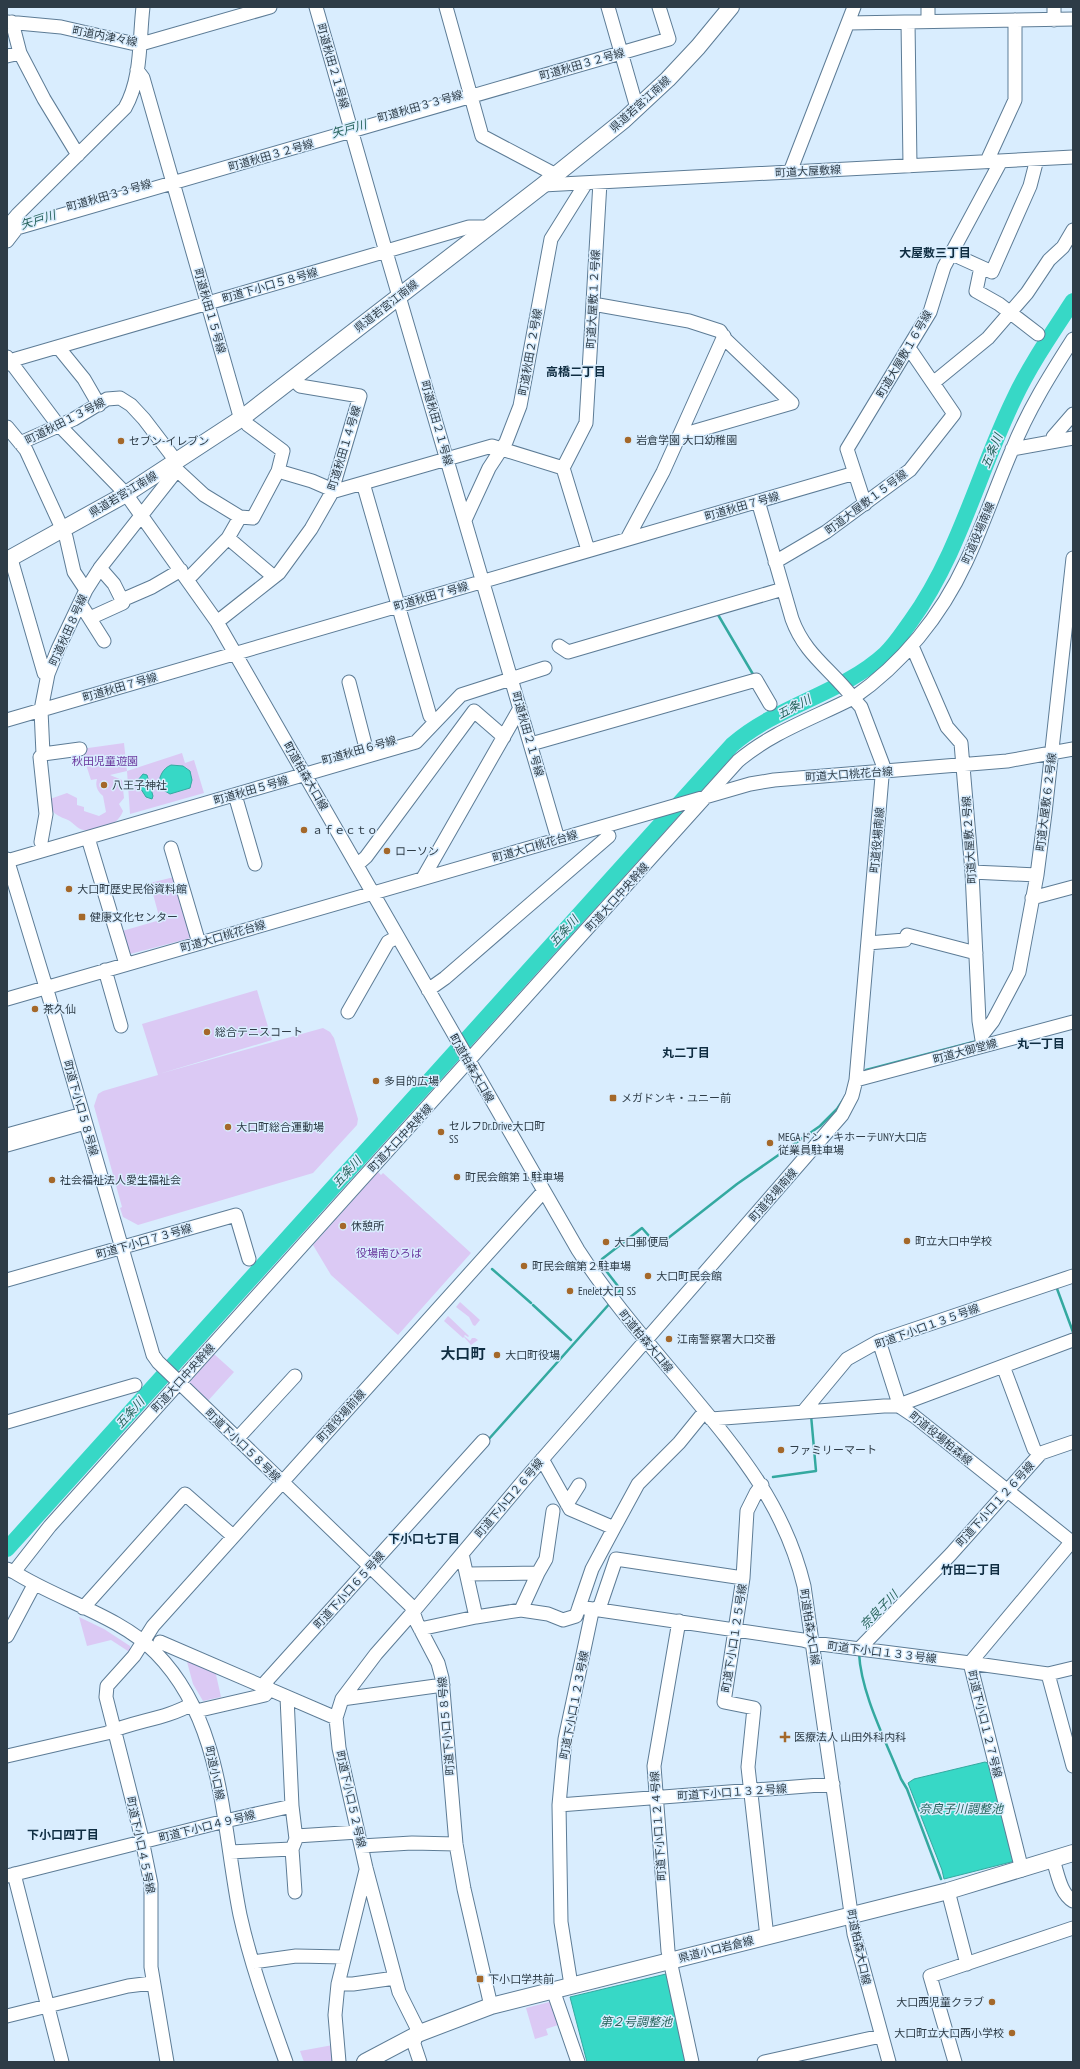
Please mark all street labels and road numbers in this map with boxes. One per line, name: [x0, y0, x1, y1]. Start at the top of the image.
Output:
street label: 町道秋田２１号線: [314, 22, 352, 110]
street label: 町道内津々線: [71, 23, 139, 49]
street label: 町道秋田３２号線: [538, 45, 626, 83]
street label: 県道若宮江南線: [607, 73, 673, 135]
street label: 町道秋田３３号線: [376, 87, 464, 125]
street label: 町道秋田３２号線: [227, 136, 315, 174]
street label: 町道大屋敷線: [775, 162, 841, 180]
street label: 町道秋田３３号線: [65, 176, 153, 214]
street label: 町道大屋敷１２号線: [583, 249, 603, 349]
street label: 町道下小口５８号線: [220, 265, 320, 305]
street label: 町道秋田１５号線: [191, 267, 229, 355]
street label: 県道若宮江南線: [351, 277, 421, 335]
street label: 町道秋田２２号線: [515, 307, 545, 397]
street label: 町道大屋敷１６号線: [873, 308, 935, 400]
street label: 町道秋田２１号線: [418, 379, 456, 467]
street label: 町道秋田１３号線: [23, 395, 107, 447]
street label: 町道秋田１４号線: [324, 404, 364, 492]
street label: 町道大屋敷１５号線: [822, 467, 910, 537]
street label: 県道若宮江南線: [86, 468, 160, 520]
street label: 町道秋田７号線: [703, 489, 781, 523]
street label: 町道役場南線: [959, 500, 997, 566]
street label: 町道秋田７号線: [392, 579, 470, 613]
street label: 町道秋田８号線: [46, 592, 90, 668]
street label: 町道秋田７号線: [81, 670, 159, 704]
street label: 町道秋田２１号線: [509, 690, 547, 778]
street label: 町道秋田６号線: [320, 733, 398, 767]
street label: 町道柏森大口線: [281, 739, 331, 813]
street label: 町道大屋敷６２号線: [1033, 752, 1059, 852]
street label: 町道大口桃花台線: [805, 764, 893, 784]
street label: 町道秋田５号線: [212, 773, 290, 807]
street label: 町道大屋敷２号線: [959, 796, 979, 884]
street label: 町道役場南線: [867, 807, 887, 873]
street label: 町道大口桃花台線: [491, 827, 579, 865]
street label: 町道大口中央幹線: [582, 860, 652, 934]
street label: 町道大口桃花台線: [179, 917, 267, 955]
street label: 町道柏森大口線: [447, 1031, 497, 1105]
street label: 町道大御堂線: [931, 1036, 999, 1066]
street label: 町道下小口５８号線: [61, 1058, 101, 1158]
street label: 町道大口中央幹線: [365, 1101, 435, 1175]
street label: 町道役場南線: [746, 1166, 800, 1224]
street label: 町道下小口７３号線: [94, 1221, 194, 1261]
street label: 町道下小口１３５号線: [873, 1301, 981, 1351]
street label: 町道柏森大口線: [616, 1307, 676, 1375]
street label: 町道大口中央幹線: [148, 1341, 218, 1415]
street label: 町道役場前線: [314, 1387, 368, 1445]
street label: 町道下小口５８号線: [203, 1406, 283, 1484]
street label: 町道役場柏森線: [907, 1408, 975, 1468]
street label: 町道下小口２６号線: [472, 1456, 546, 1540]
street label: 町道下小口１２６号線: [953, 1458, 1037, 1550]
street label: 町道下小口６５号線: [311, 1549, 387, 1631]
street label: 町道下小口１２５号線: [718, 1583, 750, 1693]
street label: 町道柏森大口線: [797, 1588, 823, 1666]
street label: 町道下小口１３３号線: [827, 1638, 937, 1666]
street label: 町道下小口１２３号線: [557, 1650, 591, 1760]
street label: 町道下小口１２７号線: [965, 1669, 1005, 1779]
street label: 町道下小口５８号線: [435, 1676, 457, 1776]
street label: 町道小口線: [202, 1745, 228, 1801]
street label: 町道下小口５２号線: [333, 1749, 369, 1849]
street label: 町道下小口１２４号線: [647, 1771, 669, 1881]
street label: 町道下小口１３２号線: [677, 1781, 787, 1803]
street label: 町道下小口４５号線: [124, 1795, 158, 1895]
street label: 町道下小口４９号線: [157, 1807, 257, 1845]
street label: 町道柏森大口線: [844, 1908, 874, 1986]
street label: 県道小口岩倉線: [677, 1933, 755, 1965]

